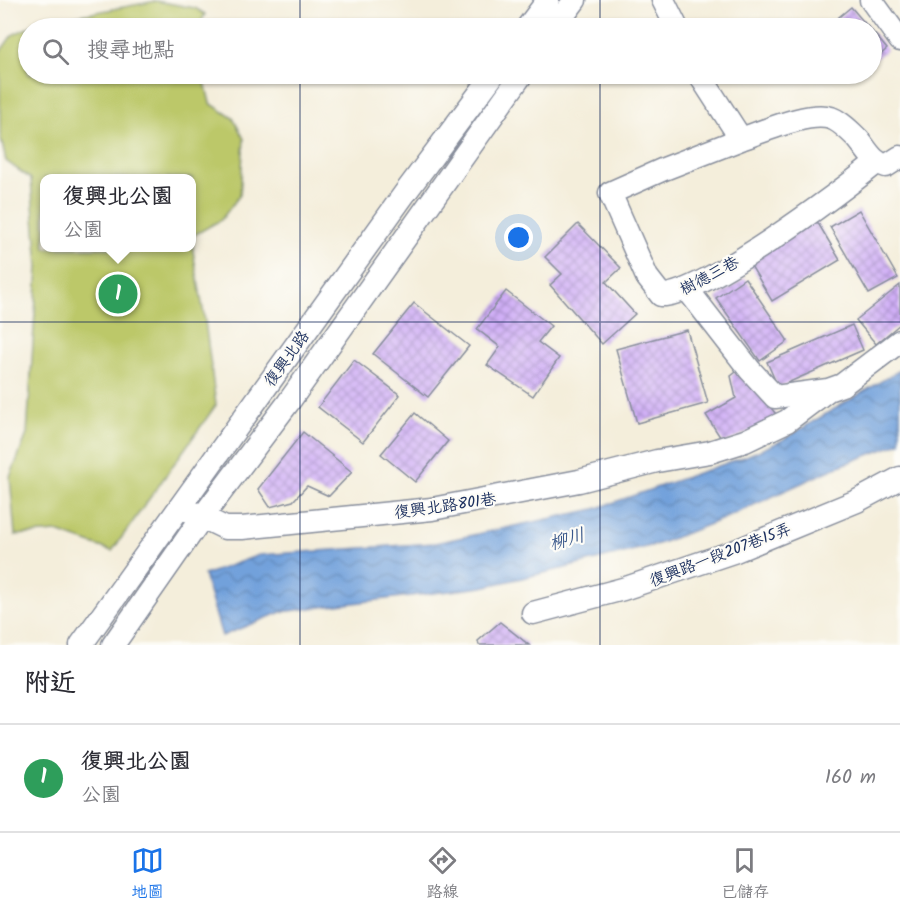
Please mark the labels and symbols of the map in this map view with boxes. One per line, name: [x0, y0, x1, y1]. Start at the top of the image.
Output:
your location: [504, 223, 533, 252]
street label: 樹德三巷: [676, 250, 744, 302]
pin: 1: [98, 272, 138, 316]
street label: 復興北路: [258, 326, 316, 392]
street label: 復興北路801巷: [393, 487, 498, 526]
street label: 復興路一段207巷15弄: [646, 517, 795, 594]
water label: 柳川: [546, 522, 589, 559]

